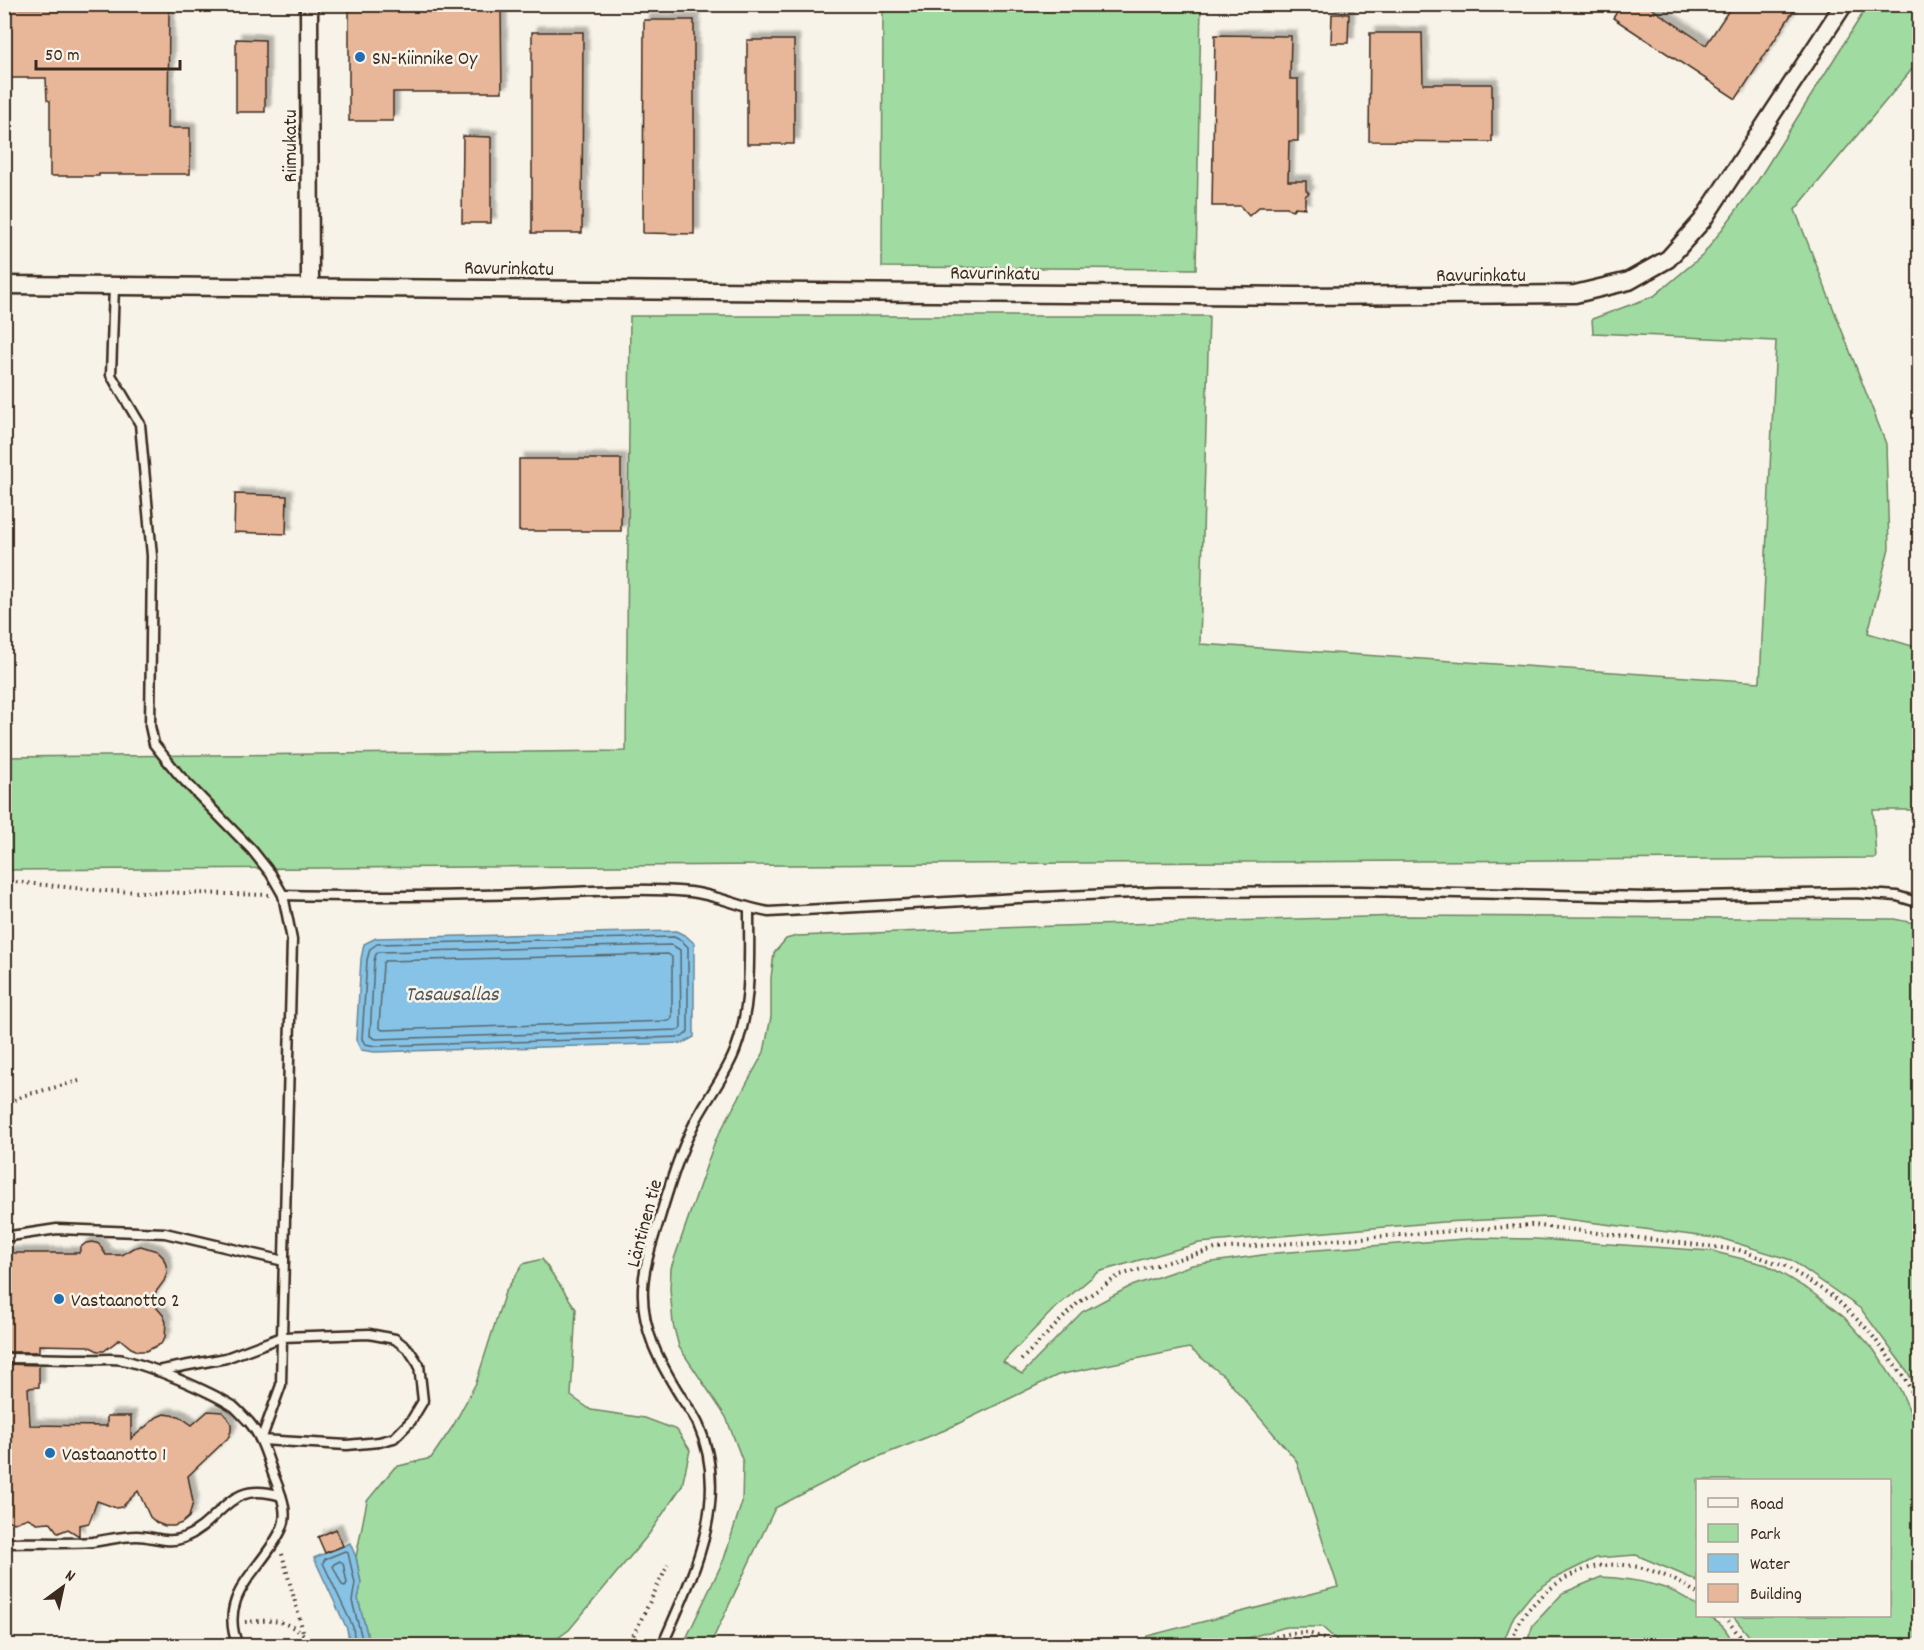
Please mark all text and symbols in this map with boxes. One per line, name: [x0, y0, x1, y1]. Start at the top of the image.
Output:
scale bar: [36, 33, 180, 71]
text: 50 m: [45, 44, 80, 69]
place label: SN-Kiinnike Oy: [372, 46, 478, 74]
marker: SN-Kiinnike Oy: [353, 50, 367, 64]
street label: Riimukatu: [278, 110, 306, 183]
street label: Ravurinkatu: [464, 255, 554, 285]
street label: Ravurinkatu: [950, 260, 1040, 290]
street label: Ravurinkatu: [1436, 263, 1526, 291]
water label: Tasausallas: [405, 981, 500, 1011]
street label: Läntinen tie: [621, 1176, 671, 1271]
place label: Vastaanotto 2: [71, 1288, 180, 1316]
marker: Vastaanotto 2: [52, 1292, 66, 1306]
place label: Vastaanotto 1: [62, 1442, 166, 1470]
marker: Vastaanotto 1: [43, 1446, 57, 1460]
legend: [1696, 1479, 1891, 1617]
text: Road: [1750, 1493, 1784, 1518]
text: Park: [1750, 1523, 1781, 1548]
text: Water: [1750, 1553, 1790, 1578]
north arrow: [33, 1557, 93, 1617]
text: N: [60, 1565, 79, 1588]
text: Building: [1750, 1583, 1802, 1608]

